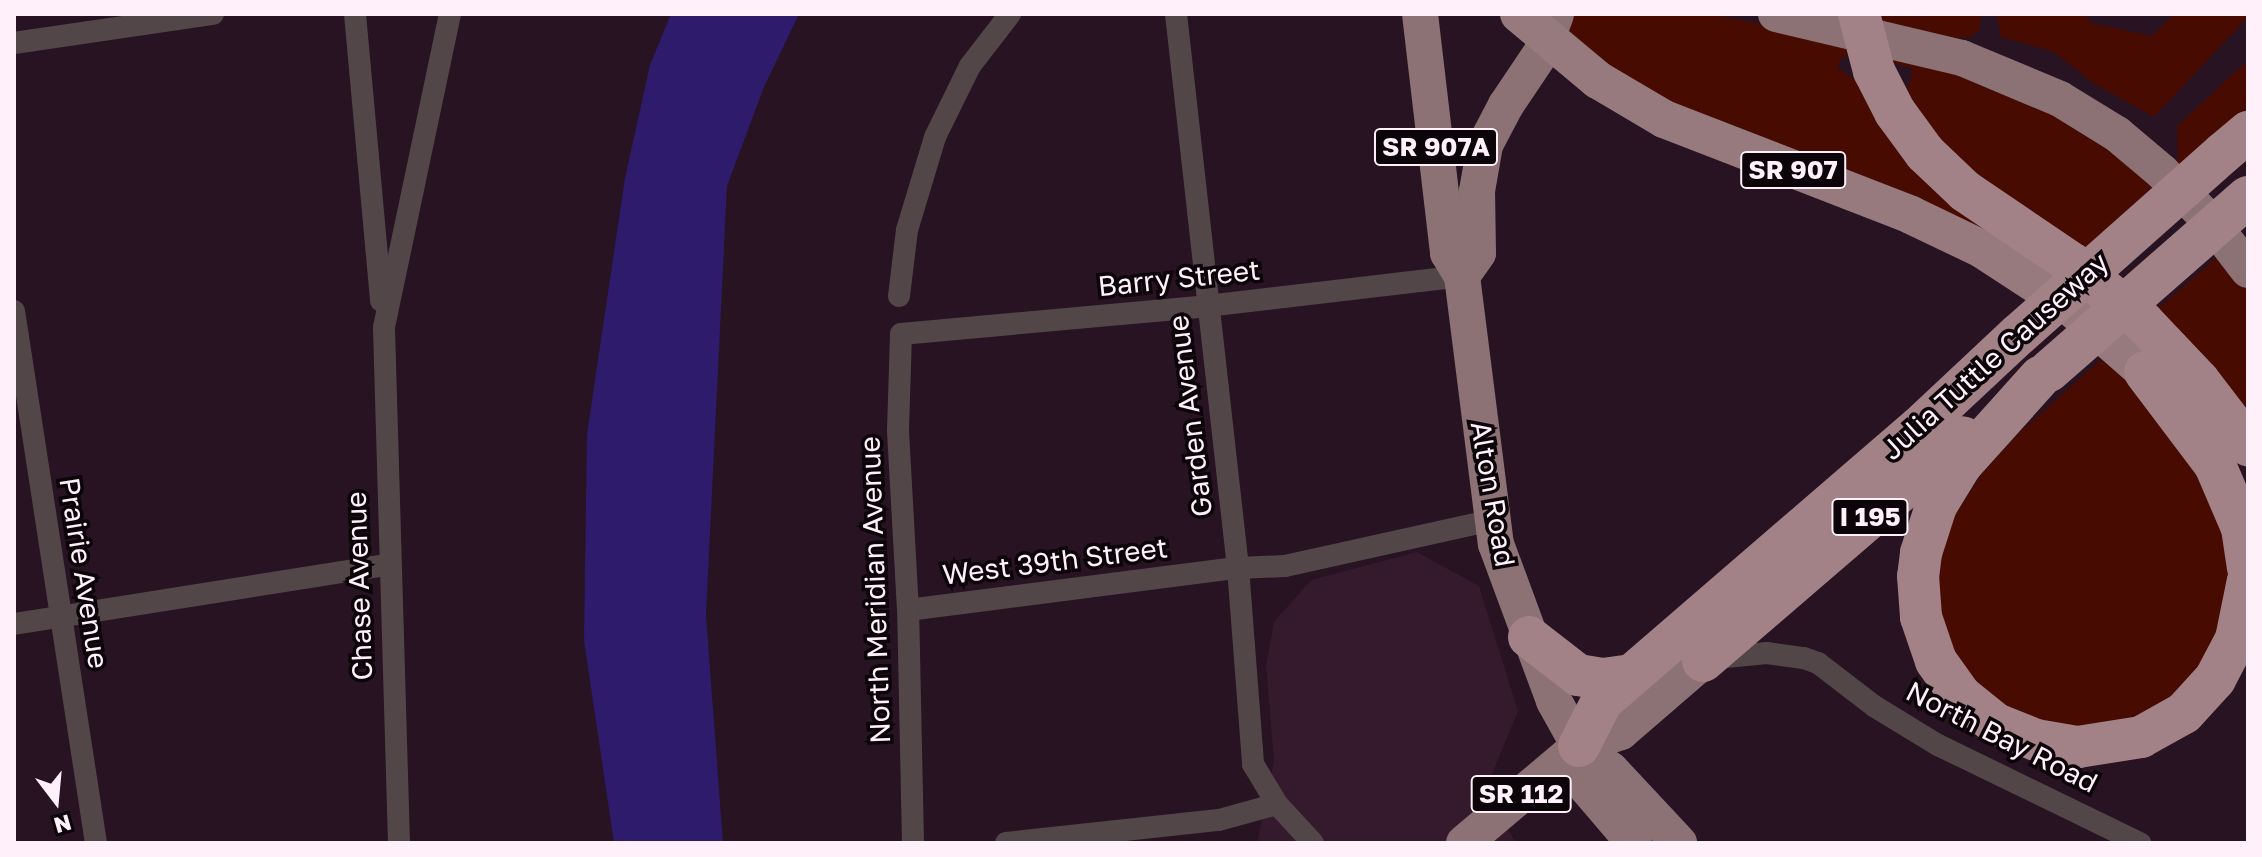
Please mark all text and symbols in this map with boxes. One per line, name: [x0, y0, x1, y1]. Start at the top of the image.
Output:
road number: SR 907A: [1372, 125, 1500, 169]
road number: SR 907: [1739, 148, 1847, 192]
street label: Julia Tuttle Causeway: [1875, 245, 2115, 467]
street label: Barry Street: [1096, 253, 1262, 303]
street label: Garden Avenue: [1161, 313, 1219, 519]
street label: Alton Road: [1464, 418, 1522, 570]
street label: North Meridian Avenue: [853, 436, 897, 744]
street label: Prairie Avenue: [52, 475, 116, 671]
street label: Chase Avenue: [339, 491, 379, 681]
road number: I 195: [1830, 495, 1910, 539]
street label: West 39th Street: [940, 531, 1170, 591]
street label: North Bay Road: [1901, 674, 2103, 800]
north arrow: [16, 761, 96, 841]
road number: SR 112: [1469, 772, 1573, 816]
text: N: [51, 809, 75, 840]

